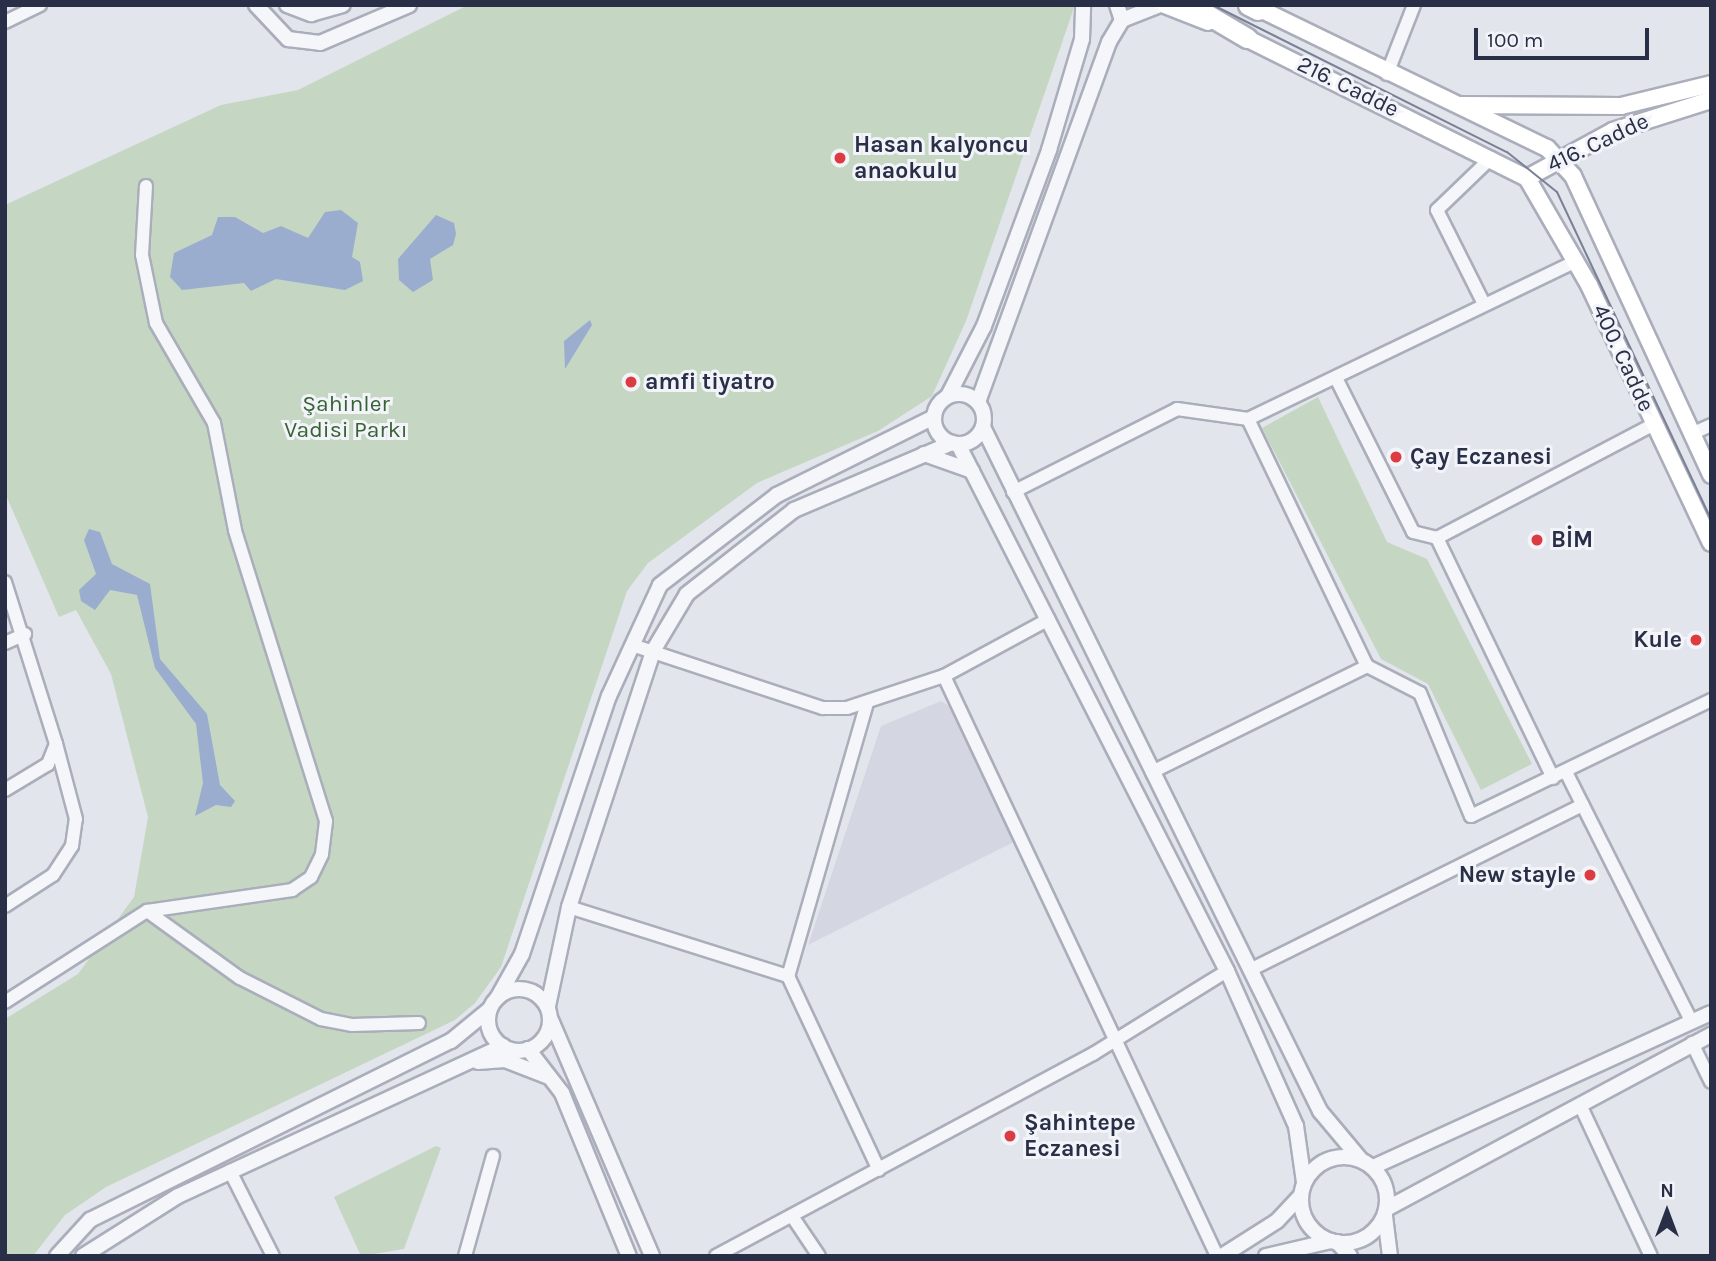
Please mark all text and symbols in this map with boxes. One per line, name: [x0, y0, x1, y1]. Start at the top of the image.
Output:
scale bar: [1478, 14, 1653, 58]
text: 100 m: [1487, 28, 1544, 52]
street label: 216. Cadde: [1293, 51, 1403, 123]
street label: 416. Cadde: [1543, 107, 1653, 179]
place label: Hasan kalyoncu anaokulu: [854, 131, 1029, 185]
marker: Hasan kalyoncu anaokulu: [832, 150, 848, 166]
street label: 400. Cadde: [1586, 300, 1660, 416]
place label: amfi tiyatro: [645, 368, 775, 396]
marker: amfi tiyatro: [623, 374, 639, 390]
park label: Şahinler Vadisi Parkı: [284, 390, 408, 444]
place label: Çay Eczanesi: [1410, 443, 1552, 471]
marker: Çay Eczanesi: [1388, 449, 1404, 465]
place label: BİM: [1551, 526, 1593, 554]
marker: BİM: [1529, 532, 1545, 548]
place label: Kule: [1633, 626, 1682, 654]
marker: Kule: [1688, 632, 1704, 648]
place label: New stayle: [1459, 861, 1576, 889]
marker: New stayle: [1582, 867, 1598, 883]
place label: Şahintepe Eczanesi: [1024, 1109, 1136, 1163]
marker: Şahintepe Eczanesi: [1002, 1128, 1018, 1144]
north arrow: [1632, 1177, 1702, 1247]
text: N: [1660, 1180, 1674, 1202]

